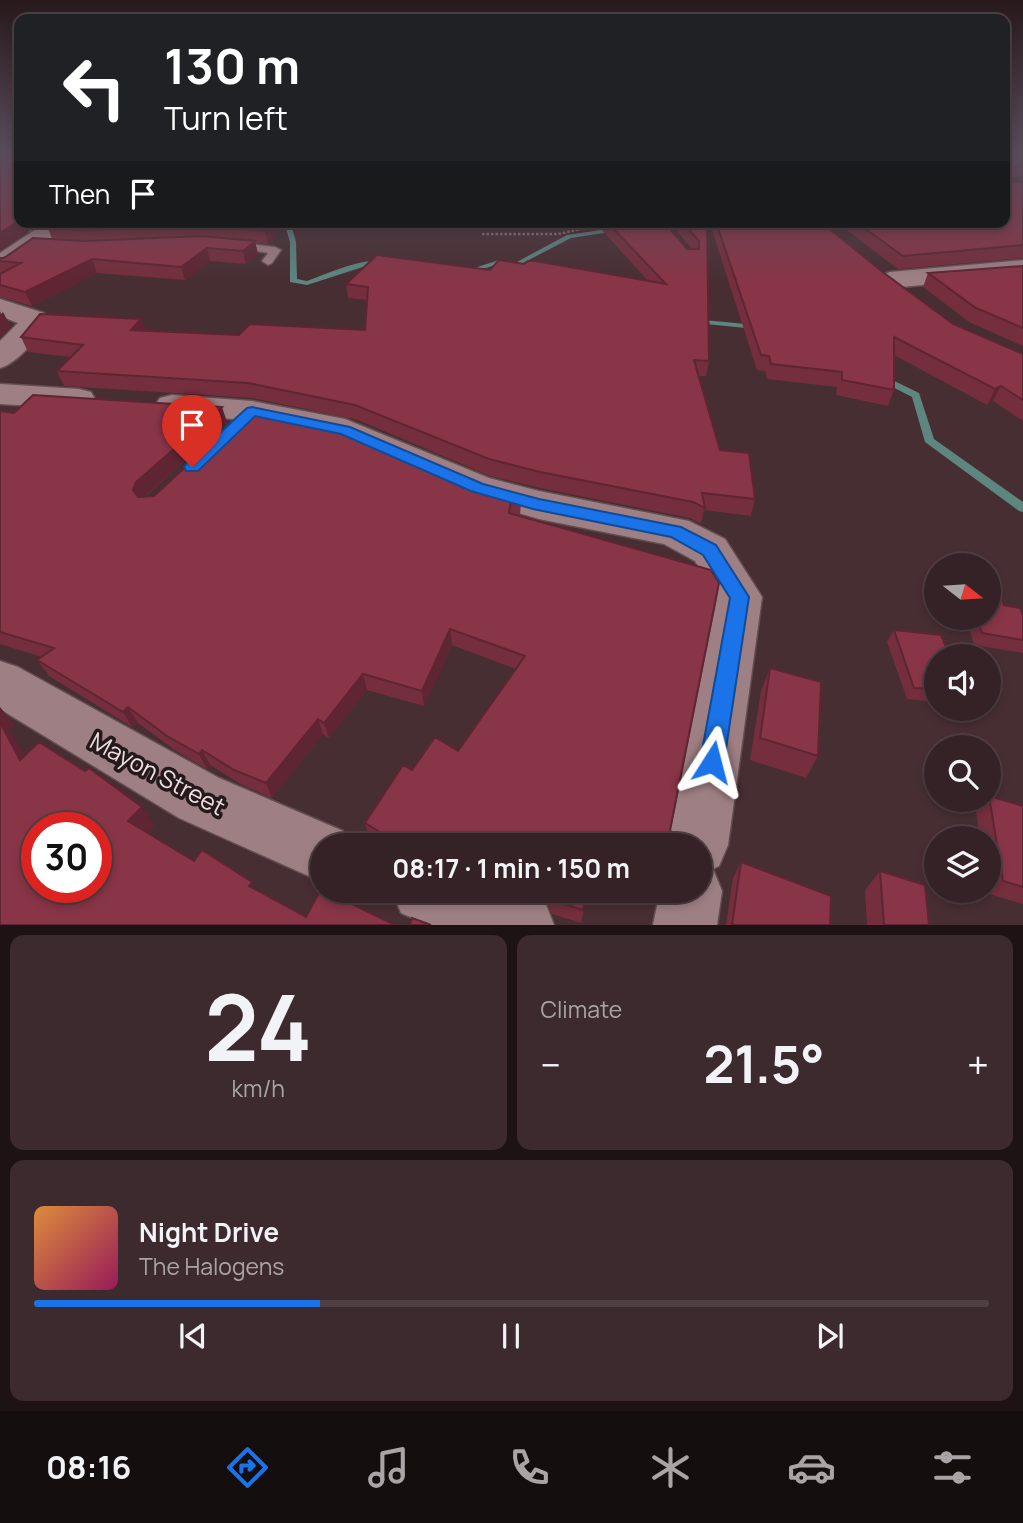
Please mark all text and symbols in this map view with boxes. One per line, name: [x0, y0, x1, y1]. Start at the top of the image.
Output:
text: 130 m: [164, 32, 300, 99]
icon: left: [49, 42, 140, 133]
text: Turn left: [164, 96, 288, 140]
icon: arrive: [124, 175, 162, 213]
text: Then: [49, 176, 110, 212]
pin: [162, 395, 222, 467]
icon: arrive: [173, 406, 211, 444]
north arrow: [924, 553, 1001, 630]
map controls: [924, 553, 1001, 903]
button: sound: [924, 644, 1001, 721]
street label: Mayon Street: [85, 724, 231, 822]
position arrow: [675, 725, 749, 799]
button: search: [924, 735, 1001, 812]
speed limit sign: 30: [21, 812, 112, 903]
button: layers: [924, 826, 1001, 903]
text: 08:17 · 1 min · 150 m: [392, 850, 630, 886]
text: 24: [204, 964, 312, 1088]
text: Climate: [541, 993, 622, 1025]
text: 21.5°: [703, 1028, 825, 1099]
text: −: [541, 1038, 561, 1090]
text: +: [967, 1038, 989, 1090]
text: km/h: [232, 1072, 285, 1104]
text: Night Drive: [139, 1214, 279, 1250]
text: The Halogens: [139, 1250, 284, 1282]
icon: previous: [174, 1317, 212, 1355]
icon: pause: [492, 1317, 530, 1355]
icon: next: [811, 1317, 849, 1355]
icon: directions: [223, 1443, 272, 1492]
icon: music: [364, 1443, 413, 1492]
icon: phone: [505, 1443, 554, 1492]
icon: climate: [646, 1443, 695, 1492]
icon: car: [787, 1443, 836, 1492]
icon: filters: [928, 1443, 977, 1492]
text: 08:16: [46, 1445, 131, 1489]

